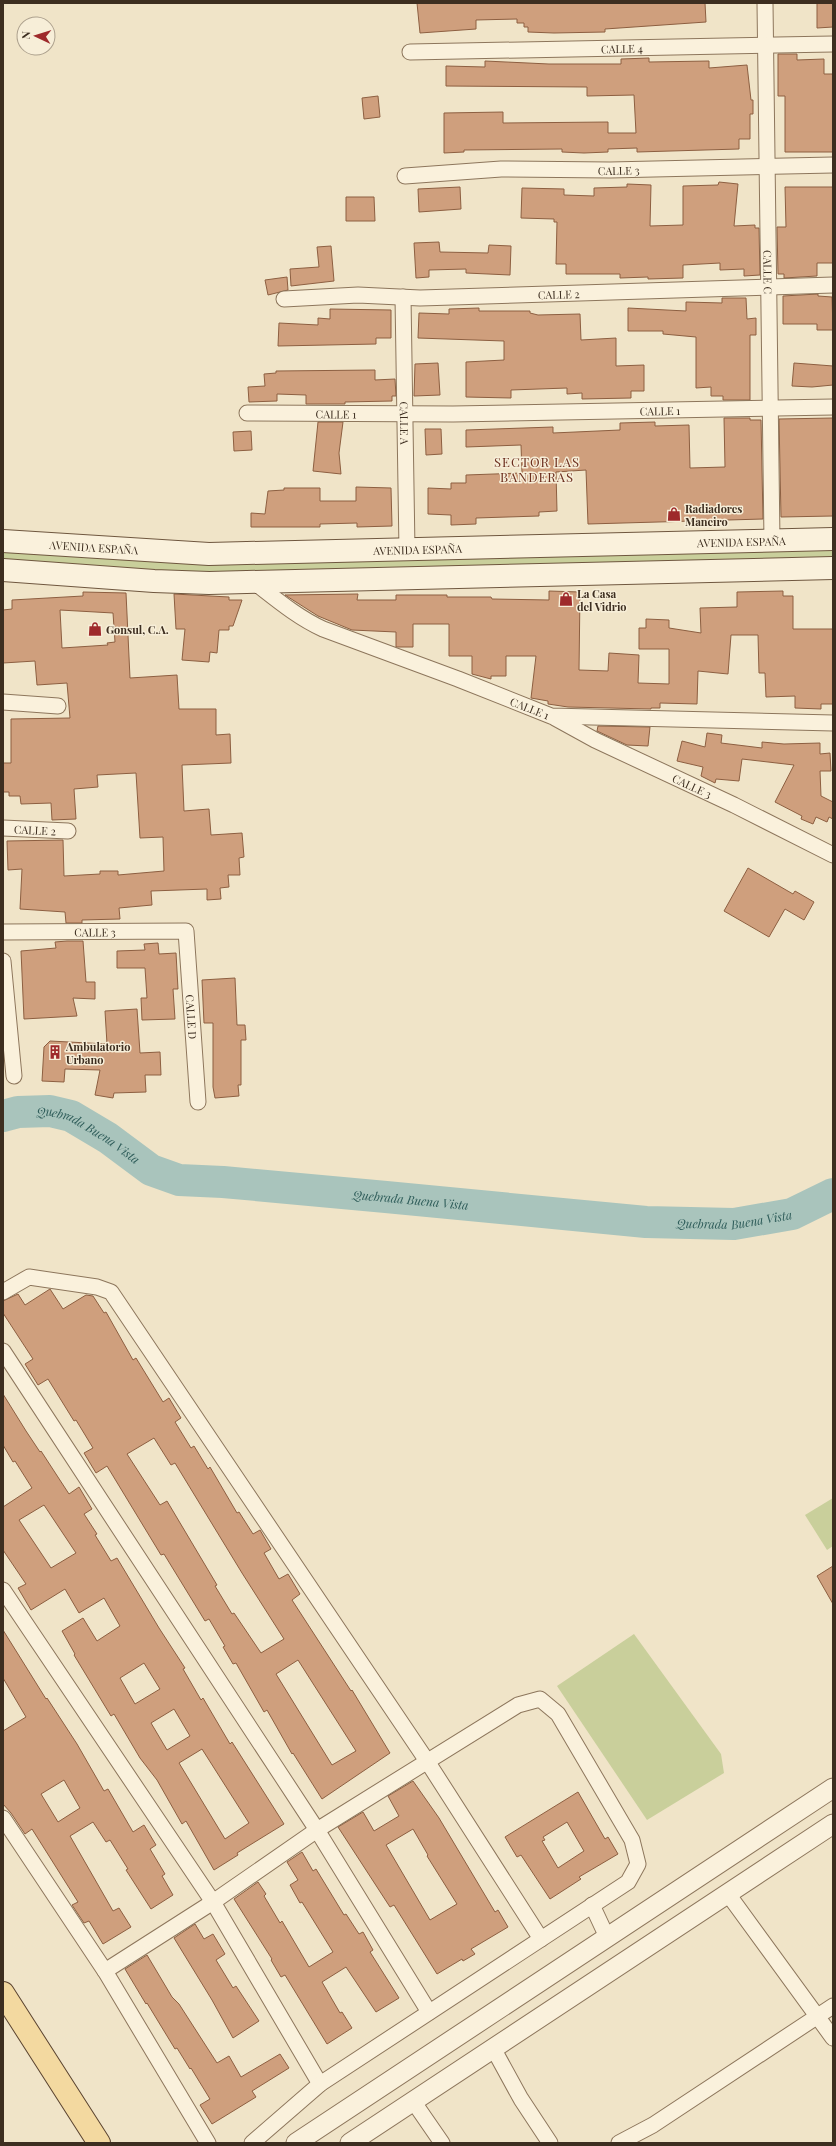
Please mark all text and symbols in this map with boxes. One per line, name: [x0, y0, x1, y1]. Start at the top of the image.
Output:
north arrow: [16, 16, 56, 56]
text: N: [18, 31, 33, 40]
street label: CALLE 4: [601, 40, 644, 56]
street label: CALLE 3: [598, 162, 640, 178]
street label: CALLE C: [761, 250, 776, 294]
street label: CALLE 2: [538, 285, 580, 302]
street label: CALLE A: [397, 401, 413, 445]
street label: CALLE 1: [639, 402, 680, 418]
street label: CALLE 1: [316, 406, 356, 421]
district label: SECTOR LAS BANDERAS: [494, 453, 580, 485]
place label: Radiadores Maneiro: [685, 501, 742, 529]
shop icon: Radiadores Maneiro: [666, 506, 682, 522]
street label: AVENIDA ESPAÑA: [696, 533, 786, 550]
street label: AVENIDA ESPAÑA: [48, 536, 139, 557]
street label: AVENIDA ESPAÑA: [372, 540, 462, 558]
place label: La Casa del Vidrio: [577, 586, 627, 614]
shop icon: La Casa del Vidrio: [558, 591, 574, 607]
shop icon: Gonsul, C.A.: [87, 621, 103, 637]
place label: Gonsul, C.A.: [106, 622, 169, 637]
street label: CALLE 1: [508, 693, 552, 722]
street label: CALLE 3: [670, 770, 714, 801]
street label: CALLE 2: [14, 821, 56, 838]
street label: CALLE 3: [74, 924, 116, 939]
street label: CALLE D: [183, 994, 201, 1040]
place label: Ambulatorio Urbano: [65, 1039, 130, 1067]
building icon: Ambulatorio Urbano: [47, 1044, 63, 1060]
water label: Quebrada Buena Vista: [35, 1103, 143, 1167]
water label: Quebrada Buena Vista: [351, 1186, 469, 1213]
water label: Quebrada Buena Vista: [675, 1206, 793, 1233]

